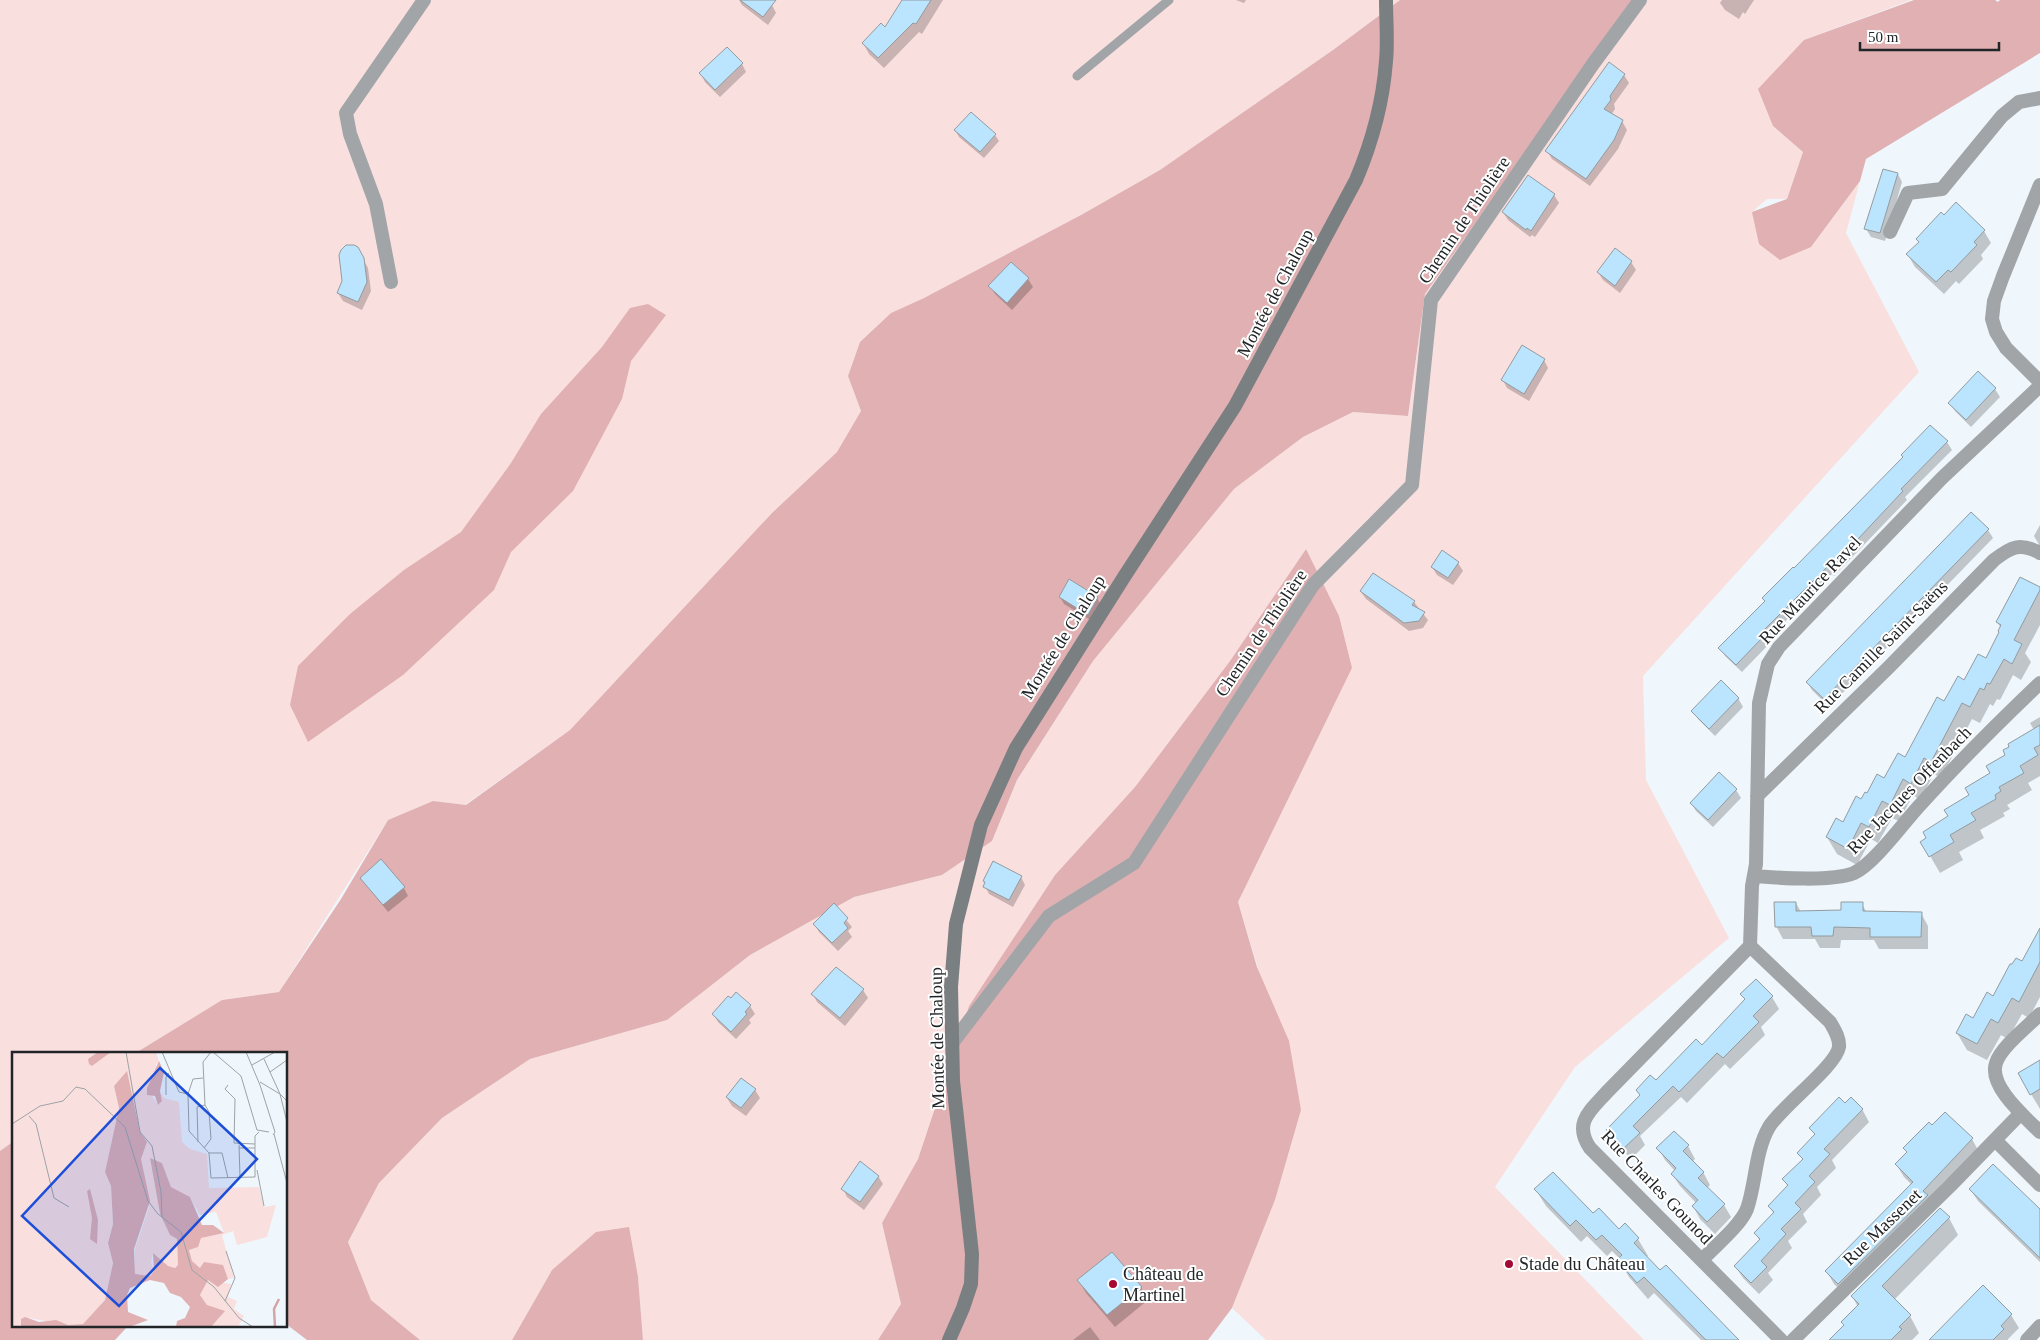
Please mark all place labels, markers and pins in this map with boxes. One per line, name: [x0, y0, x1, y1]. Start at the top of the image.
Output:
place label: Stade du Château: [1519, 1254, 1645, 1274]
marker: Stade du Château: [1503, 1258, 1515, 1270]
place label: Château de Martinel: [1123, 1264, 1203, 1305]
marker: Château de Martinel: [1107, 1278, 1119, 1290]

